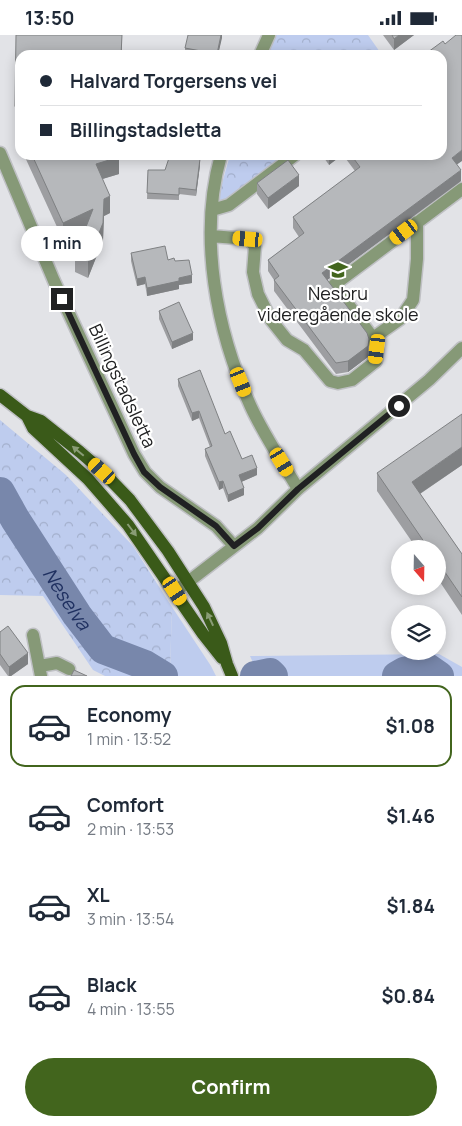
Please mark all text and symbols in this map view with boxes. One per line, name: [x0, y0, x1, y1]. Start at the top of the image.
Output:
text: 13:50: [25, 5, 75, 31]
text: Halvard Torgersens vei: [70, 68, 277, 94]
text: Billingstadsletta: [70, 117, 221, 143]
car: [387, 217, 420, 247]
callout: 1 min: [21, 227, 103, 261]
car: [232, 230, 263, 248]
text: 1 min: [42, 232, 82, 254]
school or university icon: Nesbru videregående skole: [327, 259, 349, 281]
place label: Nesbru videregående skole: [257, 281, 419, 326]
route end: [51, 288, 73, 310]
street label: Billingstadsletta: [84, 320, 162, 451]
car: [367, 333, 386, 365]
car: [228, 365, 253, 399]
route start: [388, 395, 410, 417]
one-way arrow: [72, 445, 85, 456]
car: [267, 445, 296, 479]
car: [85, 455, 118, 487]
one-way arrow: [127, 523, 137, 537]
north arrow: [391, 540, 446, 595]
map controls: [391, 540, 446, 660]
water label: Neselva: [37, 563, 98, 636]
car: [160, 574, 189, 608]
button: layers: [391, 605, 446, 660]
one-way arrow: [205, 612, 213, 626]
text: Economy: [87, 702, 171, 728]
icon: car: [27, 704, 72, 749]
text: $1.08: [386, 713, 435, 739]
text: 1 min · 13:52: [87, 728, 171, 750]
text: Comfort: [87, 792, 164, 818]
icon: car: [27, 794, 72, 839]
text: $1.46: [386, 803, 435, 829]
text: 2 min · 13:53: [87, 818, 174, 840]
text: XL: [87, 882, 110, 908]
icon: car: [27, 884, 72, 929]
text: $1.84: [387, 893, 435, 919]
text: 3 min · 13:54: [87, 908, 174, 930]
text: Black: [87, 972, 136, 998]
icon: car: [27, 974, 72, 1019]
text: $0.84: [382, 983, 435, 1009]
text: 4 min · 13:55: [87, 998, 175, 1020]
button: Confirm: [25, 1058, 437, 1116]

